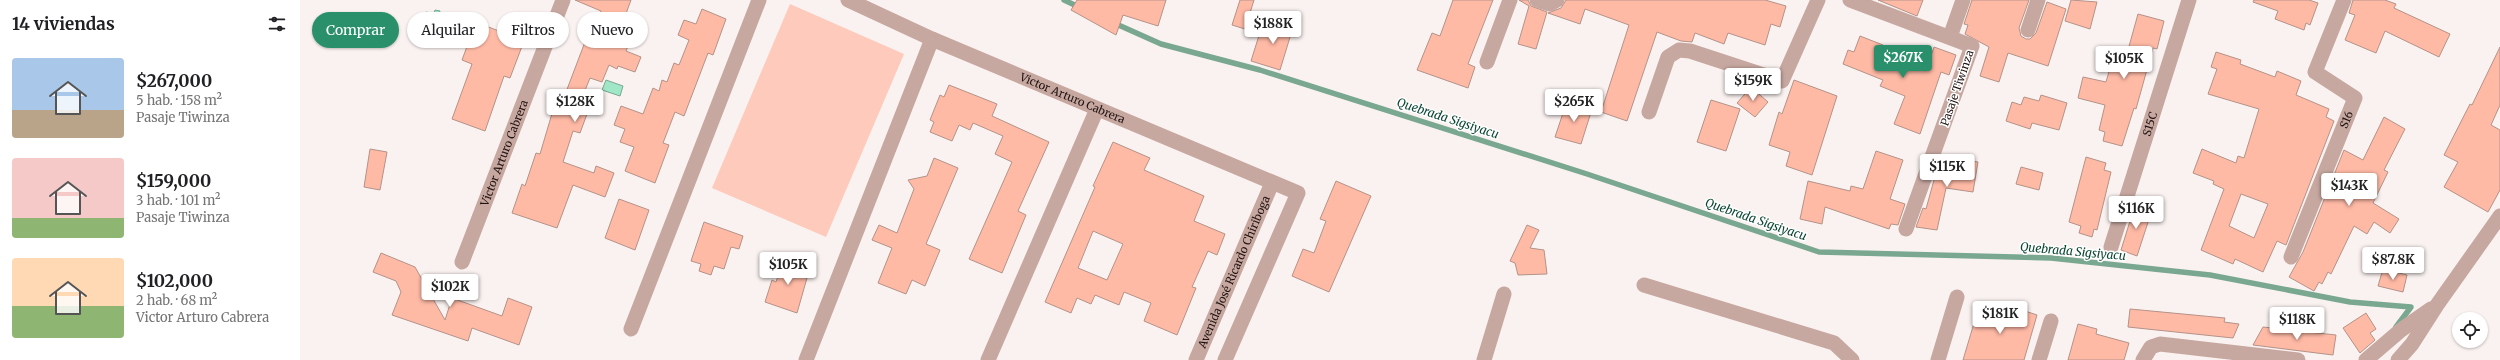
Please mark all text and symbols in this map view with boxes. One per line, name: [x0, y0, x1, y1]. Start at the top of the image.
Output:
pin: $188K: [1245, 11, 1301, 45]
chip: Comprar: [312, 12, 399, 48]
chip: Alquilar: [407, 12, 489, 48]
chip: Filtros: [497, 12, 569, 48]
chip: Nuevo: [577, 12, 648, 48]
text: 14 viviendas: [12, 13, 115, 35]
icon: filters: [266, 13, 288, 35]
text: $188K: [1253, 15, 1293, 32]
pin: $267K: [1875, 45, 1931, 79]
pin: $105K: [2096, 46, 2152, 80]
street label: Pasaje Tiwinza: [1937, 48, 1977, 128]
text: $267K: [1883, 49, 1923, 66]
text: $105K: [2104, 50, 2144, 67]
pin: $159K: [1725, 68, 1781, 102]
street label: Victor Arturo Cabrera: [1017, 69, 1127, 126]
text: $267,000: [136, 70, 212, 92]
text: $159K: [1734, 72, 1772, 89]
icon: home: [44, 74, 92, 122]
pin: $128K: [547, 89, 603, 123]
pin: $265K: [1546, 89, 1602, 123]
text: 5 hab. · 158 m²: [136, 92, 222, 109]
text: $128K: [555, 93, 595, 110]
text: $265K: [1554, 93, 1594, 110]
water label: Quebrada Sigsiyacu: [1395, 94, 1501, 142]
street label: Victor Arturo Cabrera: [477, 98, 531, 209]
text: Pasaje Tiwinza: [136, 109, 230, 126]
street label: S16: [2336, 109, 2356, 130]
street label: S15C: [2139, 110, 2160, 138]
pin: $115K: [1919, 154, 1975, 188]
text: $115K: [1929, 158, 1965, 175]
text: $159,000: [136, 170, 211, 192]
pin: $143K: [2321, 173, 2377, 207]
icon: home: [44, 174, 92, 222]
text: $143K: [2330, 177, 2368, 194]
text: 3 hab. · 101 m²: [136, 192, 220, 209]
street label: Avenida José Ricardo Chiriboga: [1195, 193, 1273, 351]
water label: Quebrada Sigsiyacu: [1703, 195, 1809, 243]
pin: $116K: [2108, 196, 2164, 230]
text: $116K: [2118, 200, 2154, 217]
text: Pasaje Tiwinza: [136, 209, 230, 226]
water label: Quebrada Sigsiyacu: [2019, 239, 2127, 263]
pin: $87.8K: [2360, 247, 2426, 281]
text: $87.8K: [2371, 251, 2415, 268]
pin: $105K: [760, 252, 816, 286]
text: $105K: [768, 256, 808, 273]
text: $102,000: [136, 270, 213, 292]
icon: home: [44, 274, 92, 322]
pin: $102K: [422, 274, 478, 308]
text: $102K: [430, 278, 470, 295]
text: 2 hab. · 68 m²: [136, 292, 217, 309]
pin: $181K: [1972, 301, 2028, 335]
text: $181K: [1981, 305, 2019, 322]
pin: $118K: [2269, 307, 2325, 341]
text: Victor Arturo Cabrera: [136, 309, 269, 326]
text: $118K: [2279, 311, 2315, 328]
map controls: [2452, 312, 2488, 348]
button: locate: [2452, 312, 2488, 348]

